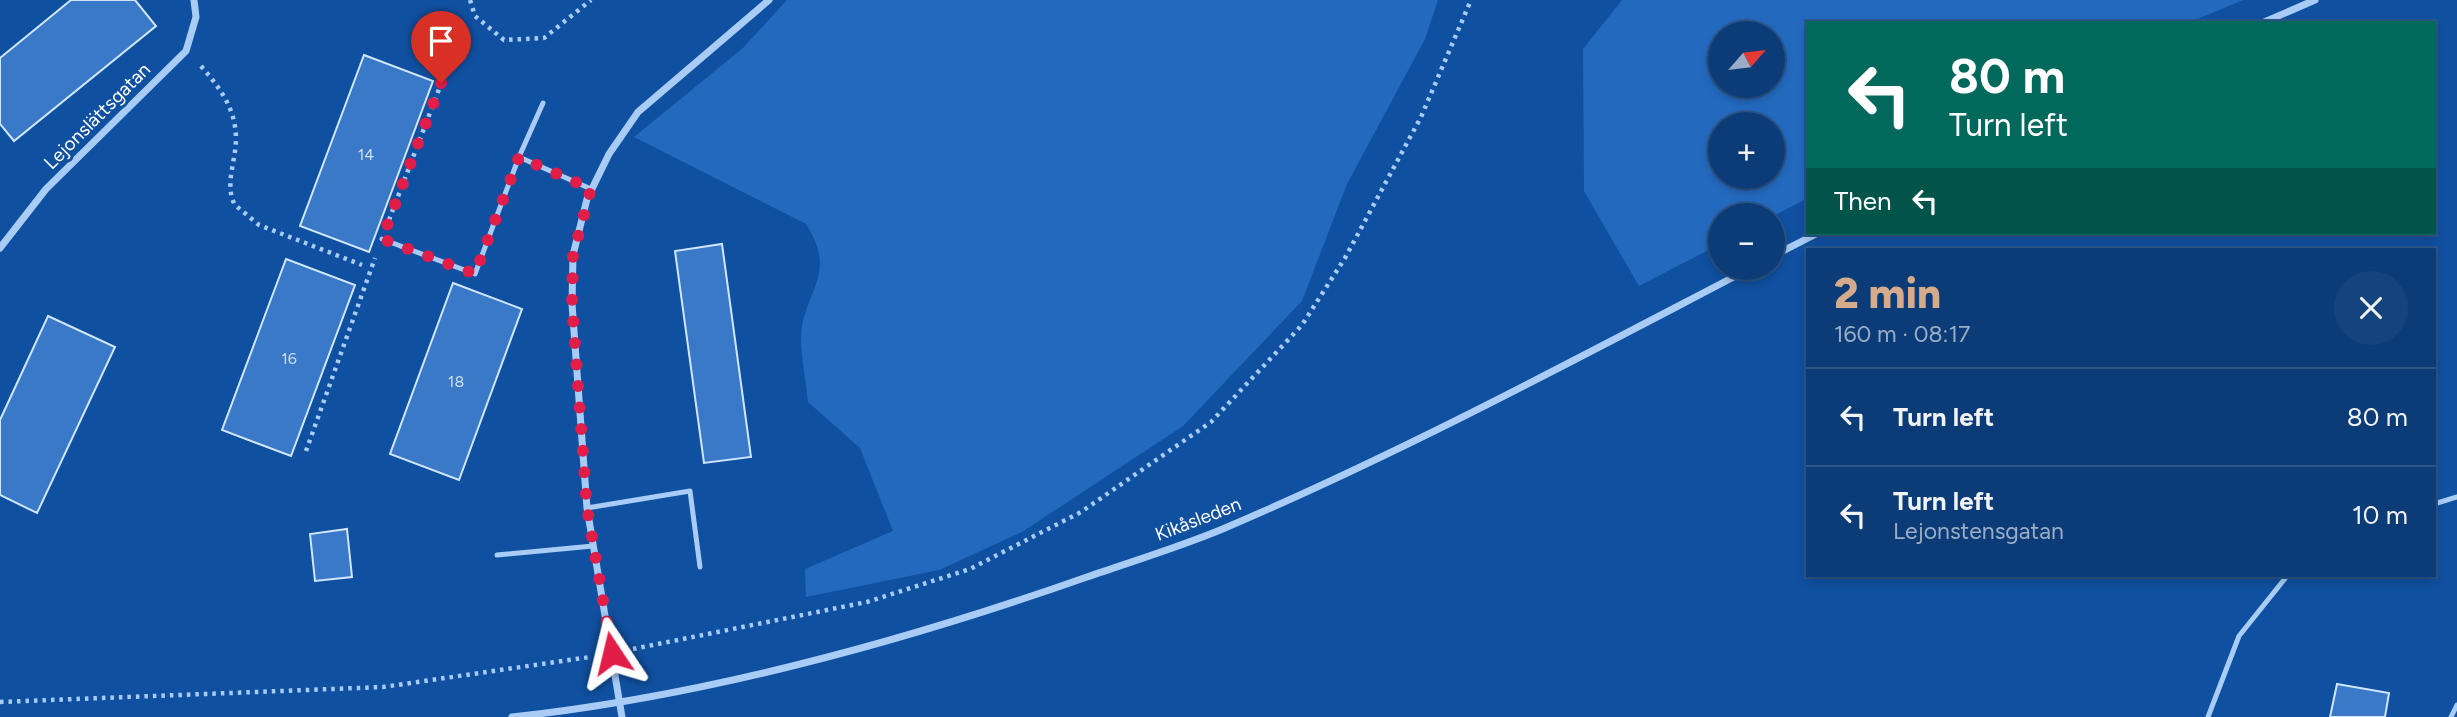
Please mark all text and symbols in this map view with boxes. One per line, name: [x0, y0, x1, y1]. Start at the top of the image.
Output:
pin: [411, 11, 471, 83]
north arrow: [1708, 21, 1785, 98]
map controls: [1708, 21, 1785, 280]
icon: arrive: [422, 22, 460, 60]
text: 80 m: [1949, 46, 2065, 105]
icon: left: [1834, 49, 1925, 140]
street label: Lejonslättsgatan: [39, 58, 155, 174]
text: Turn left: [1949, 106, 2068, 144]
button: +: [1708, 112, 1785, 189]
house number: 14: [358, 145, 374, 164]
icon: left: [1906, 182, 1944, 220]
text: Then: [1834, 185, 1892, 217]
button: −: [1708, 203, 1785, 280]
text: 2 min: [1834, 268, 1941, 319]
button: close: [2334, 271, 2408, 345]
text: 160 m · 08:17: [1834, 320, 1970, 348]
house number: 16: [281, 349, 297, 368]
house number: 18: [448, 372, 464, 391]
icon: left: [1834, 398, 1872, 436]
text: Turn left: [1893, 401, 1994, 433]
text: 80 m: [2347, 401, 2408, 433]
text: Turn left: [1893, 485, 1994, 517]
street label: Kikåsleden: [1152, 492, 1244, 546]
icon: left: [1834, 496, 1872, 534]
text: 10 m: [2352, 499, 2408, 531]
text: Lejonstensgatan: [1893, 517, 2064, 545]
position arrow: [575, 616, 649, 690]

